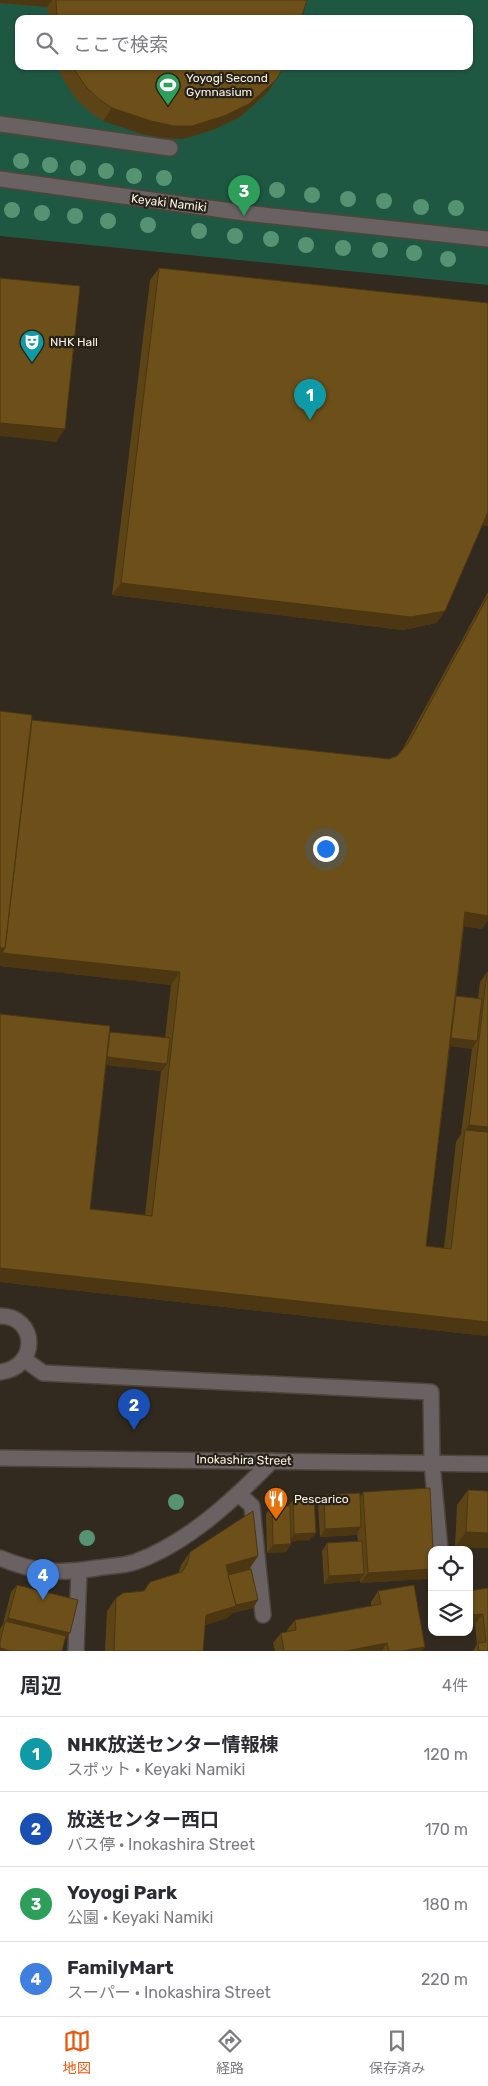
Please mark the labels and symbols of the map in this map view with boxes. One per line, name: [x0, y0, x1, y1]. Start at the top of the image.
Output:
place label: Yoyogi Second Gymnasium: [186, 71, 268, 99]
sports icon: Yoyogi Second Gymnasium: [155, 72, 181, 106]
pin: 3: [228, 175, 260, 216]
street label: Keyaki Namiki: [130, 191, 208, 215]
theatre icon: NHK Hall: [19, 329, 45, 363]
place label: NHK Hall: [50, 335, 98, 349]
pin: 1: [294, 379, 326, 420]
your location: [313, 836, 339, 862]
pin: 2: [118, 1389, 150, 1430]
street label: Inokashira Street: [196, 1452, 292, 1468]
restaurant icon: Pescarico: [263, 1486, 289, 1520]
place label: Pescarico: [294, 1492, 349, 1506]
pin: 4: [27, 1559, 59, 1600]

